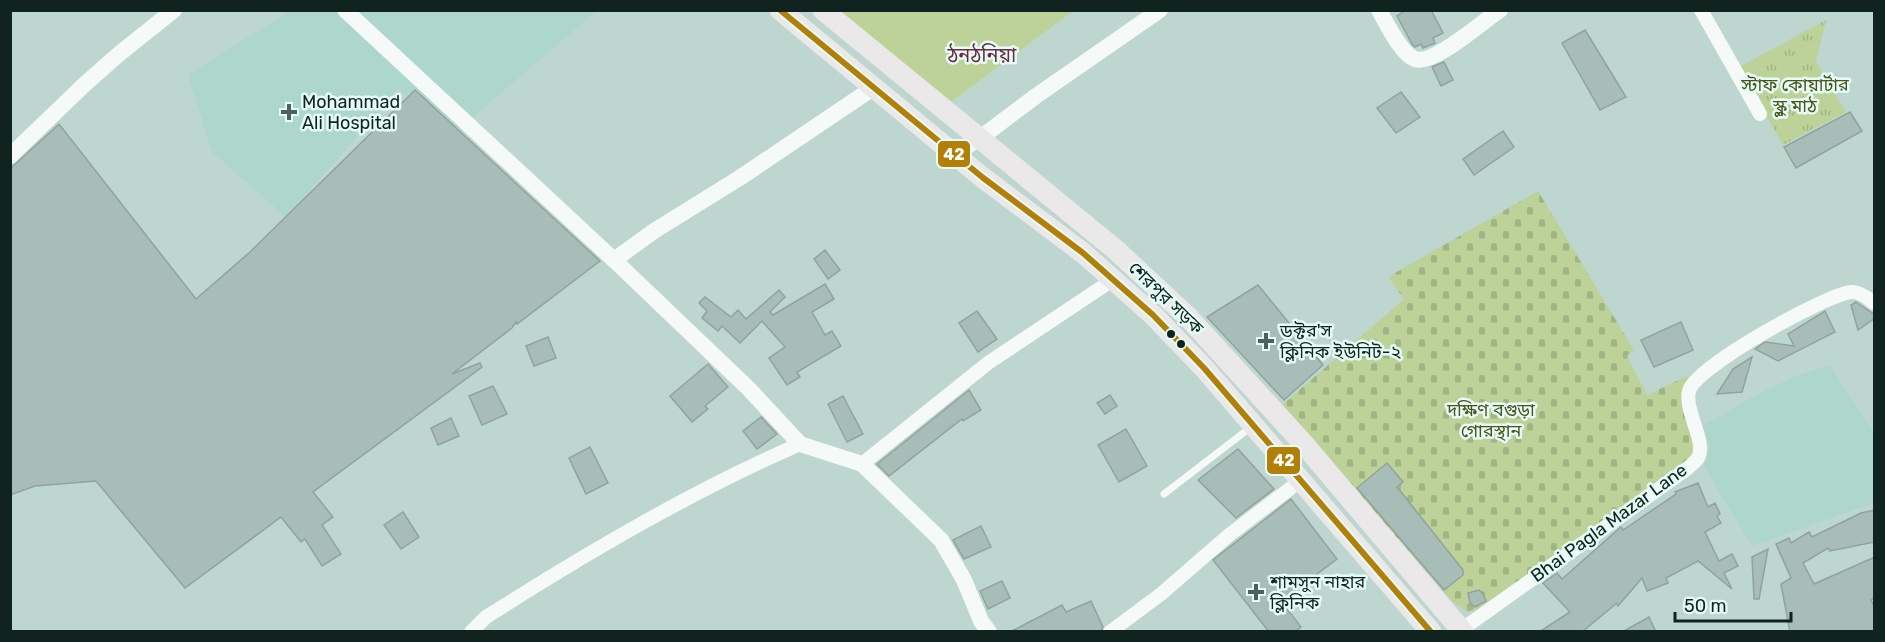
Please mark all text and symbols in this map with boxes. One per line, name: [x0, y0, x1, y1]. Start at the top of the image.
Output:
district label: ঠনঠনিয়া: [947, 43, 1017, 67]
park label: স্টাফ কোয়ার্টার স্কুল মাঠ: [1740, 74, 1849, 118]
place label: Mohammad Ali Hospital: [302, 91, 400, 134]
marker: Mohammad Ali Hospital: [280, 103, 298, 121]
line badge: 42: [937, 140, 971, 168]
text: 42: [943, 145, 965, 164]
street label: শেরপুর সড়ক: [1124, 257, 1208, 339]
place label: ডক্টর'স ক্লিনিক ইউনিট-২: [1279, 320, 1401, 363]
unlabelled marker: [1165, 328, 1177, 340]
marker: ডক্টর'স ক্লিনিক ইউনিট-২: [1257, 332, 1275, 350]
unlabelled marker: [1175, 338, 1187, 350]
park label: দক্ষিণ বগুড়া গোরস্থান: [1446, 399, 1535, 442]
line badge: 42: [1266, 446, 1301, 475]
text: 42: [1273, 451, 1295, 470]
street label: Bhai Pagla Mazar Lane: [1527, 459, 1691, 587]
place label: শামসুন নাহার ক্লিনিক: [1269, 571, 1366, 614]
marker: শামসুন নাহার ক্লিনিক: [1247, 583, 1265, 601]
scale bar: [1675, 585, 1790, 623]
text: 50 m: [1684, 595, 1727, 617]

